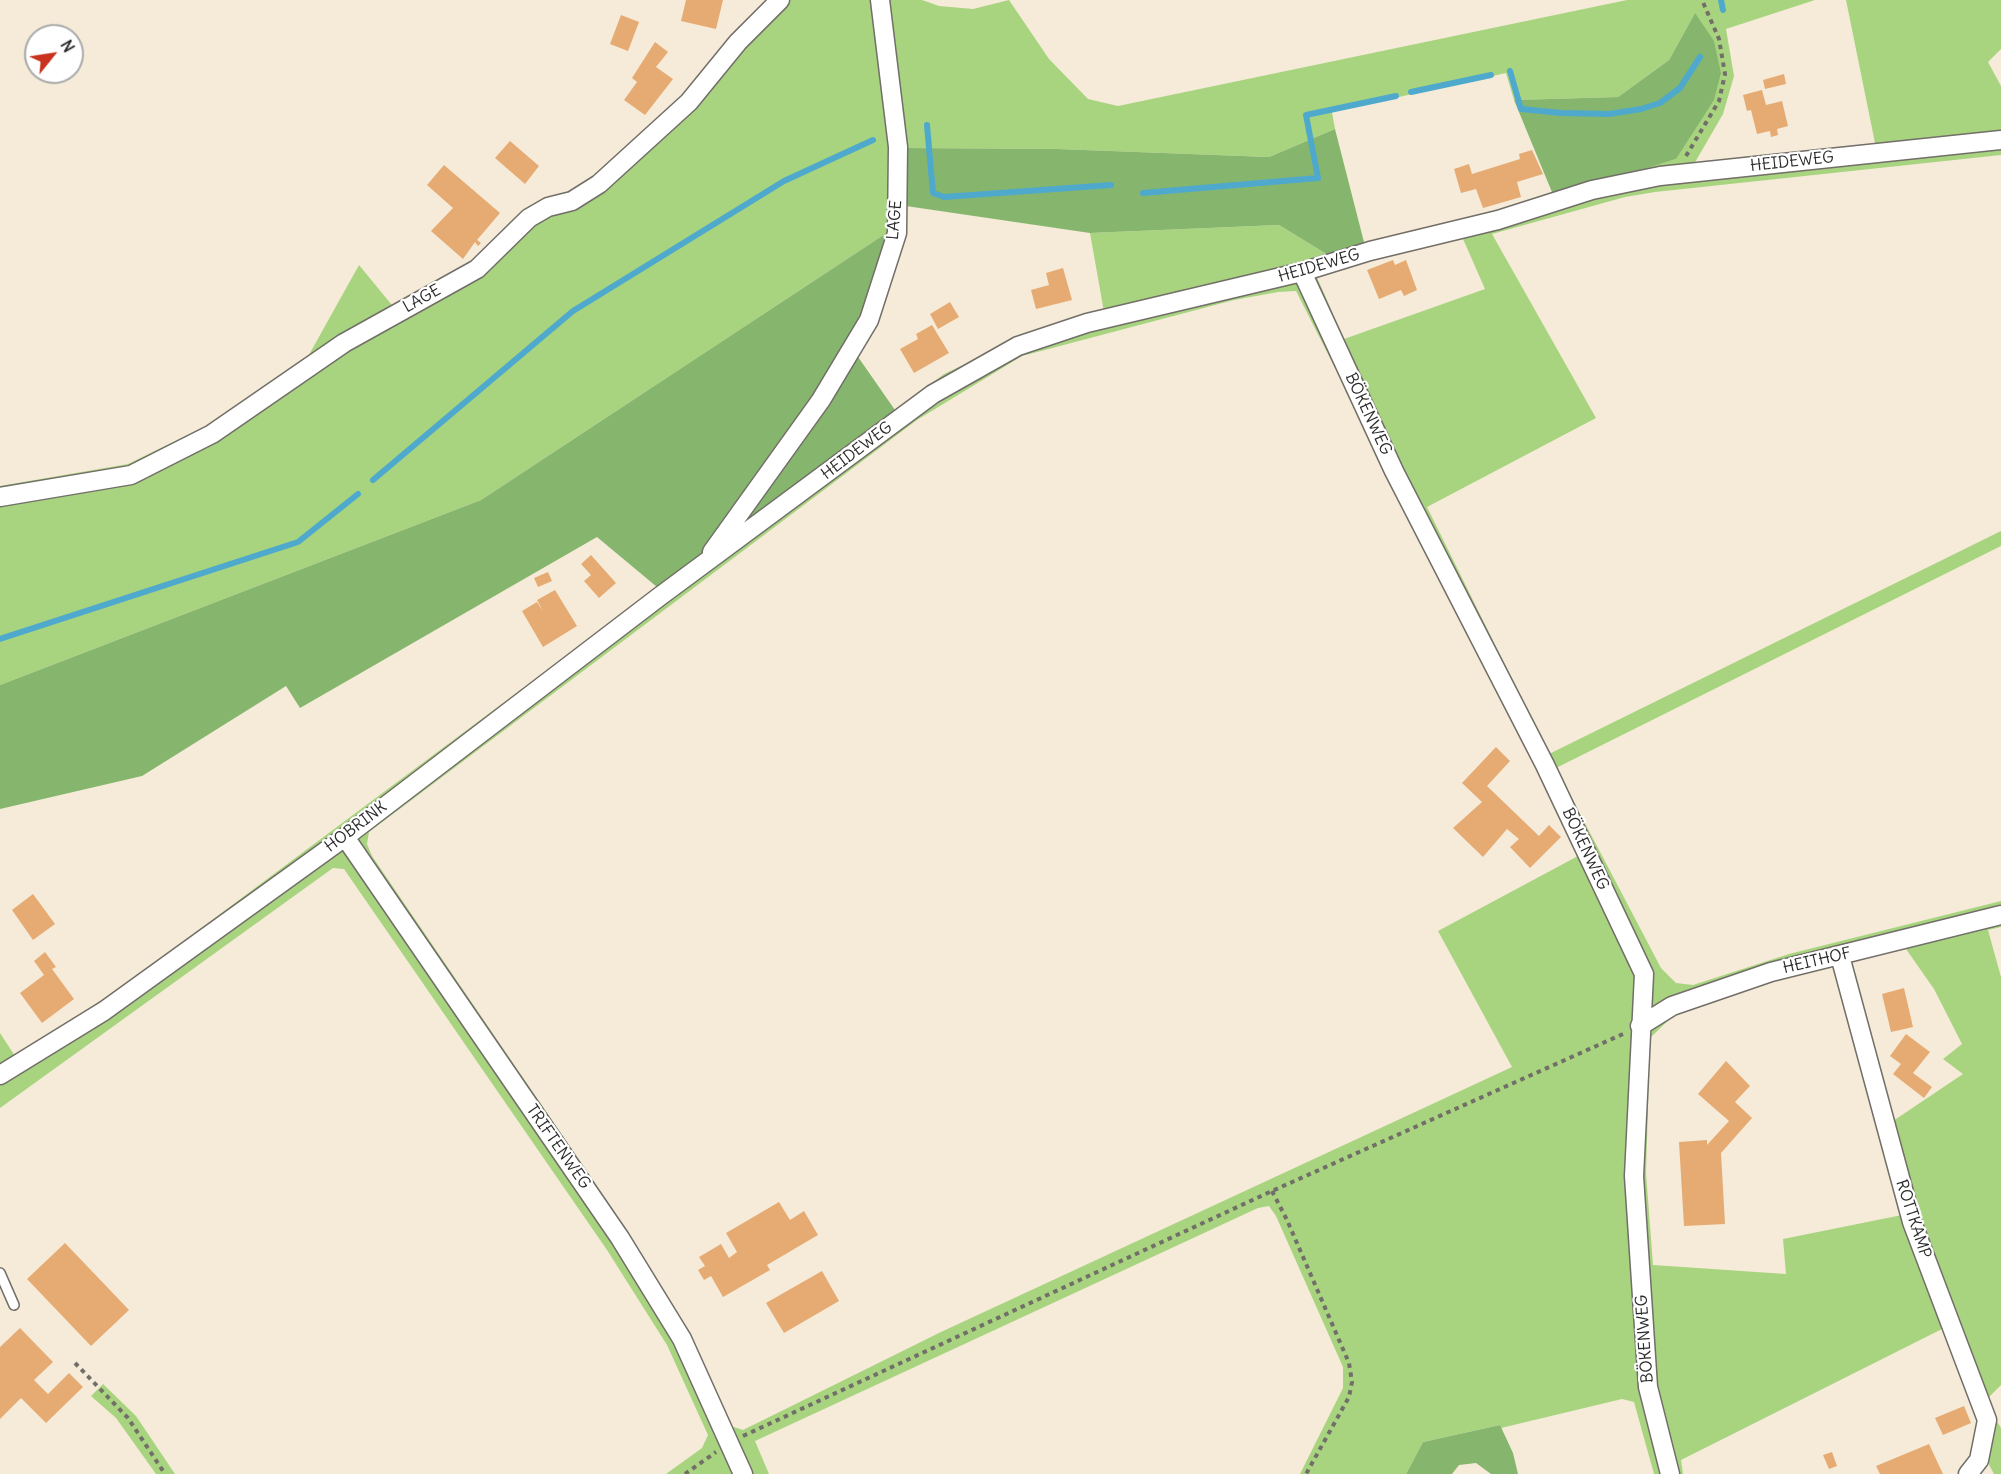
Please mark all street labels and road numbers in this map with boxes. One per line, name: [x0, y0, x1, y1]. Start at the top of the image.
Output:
street label: HEIDEWEG: [1749, 148, 1835, 176]
street label: LAGE: [884, 199, 906, 241]
street label: HEIDEWEG: [1276, 245, 1362, 287]
street label: LAGE: [400, 281, 444, 317]
street label: BÖKENWEG: [1341, 370, 1395, 458]
street label: HEIDEWEG: [818, 418, 896, 484]
street label: HOBRINK: [321, 798, 391, 856]
street label: BÖKENWEG: [1558, 805, 1612, 893]
street label: HEITHOF: [1781, 944, 1853, 978]
street label: TRIFTENWEG: [522, 1101, 594, 1193]
street label: ROTTKAMP: [1891, 1177, 1935, 1261]
street label: BÖKENWEG: [1632, 1294, 1658, 1384]

